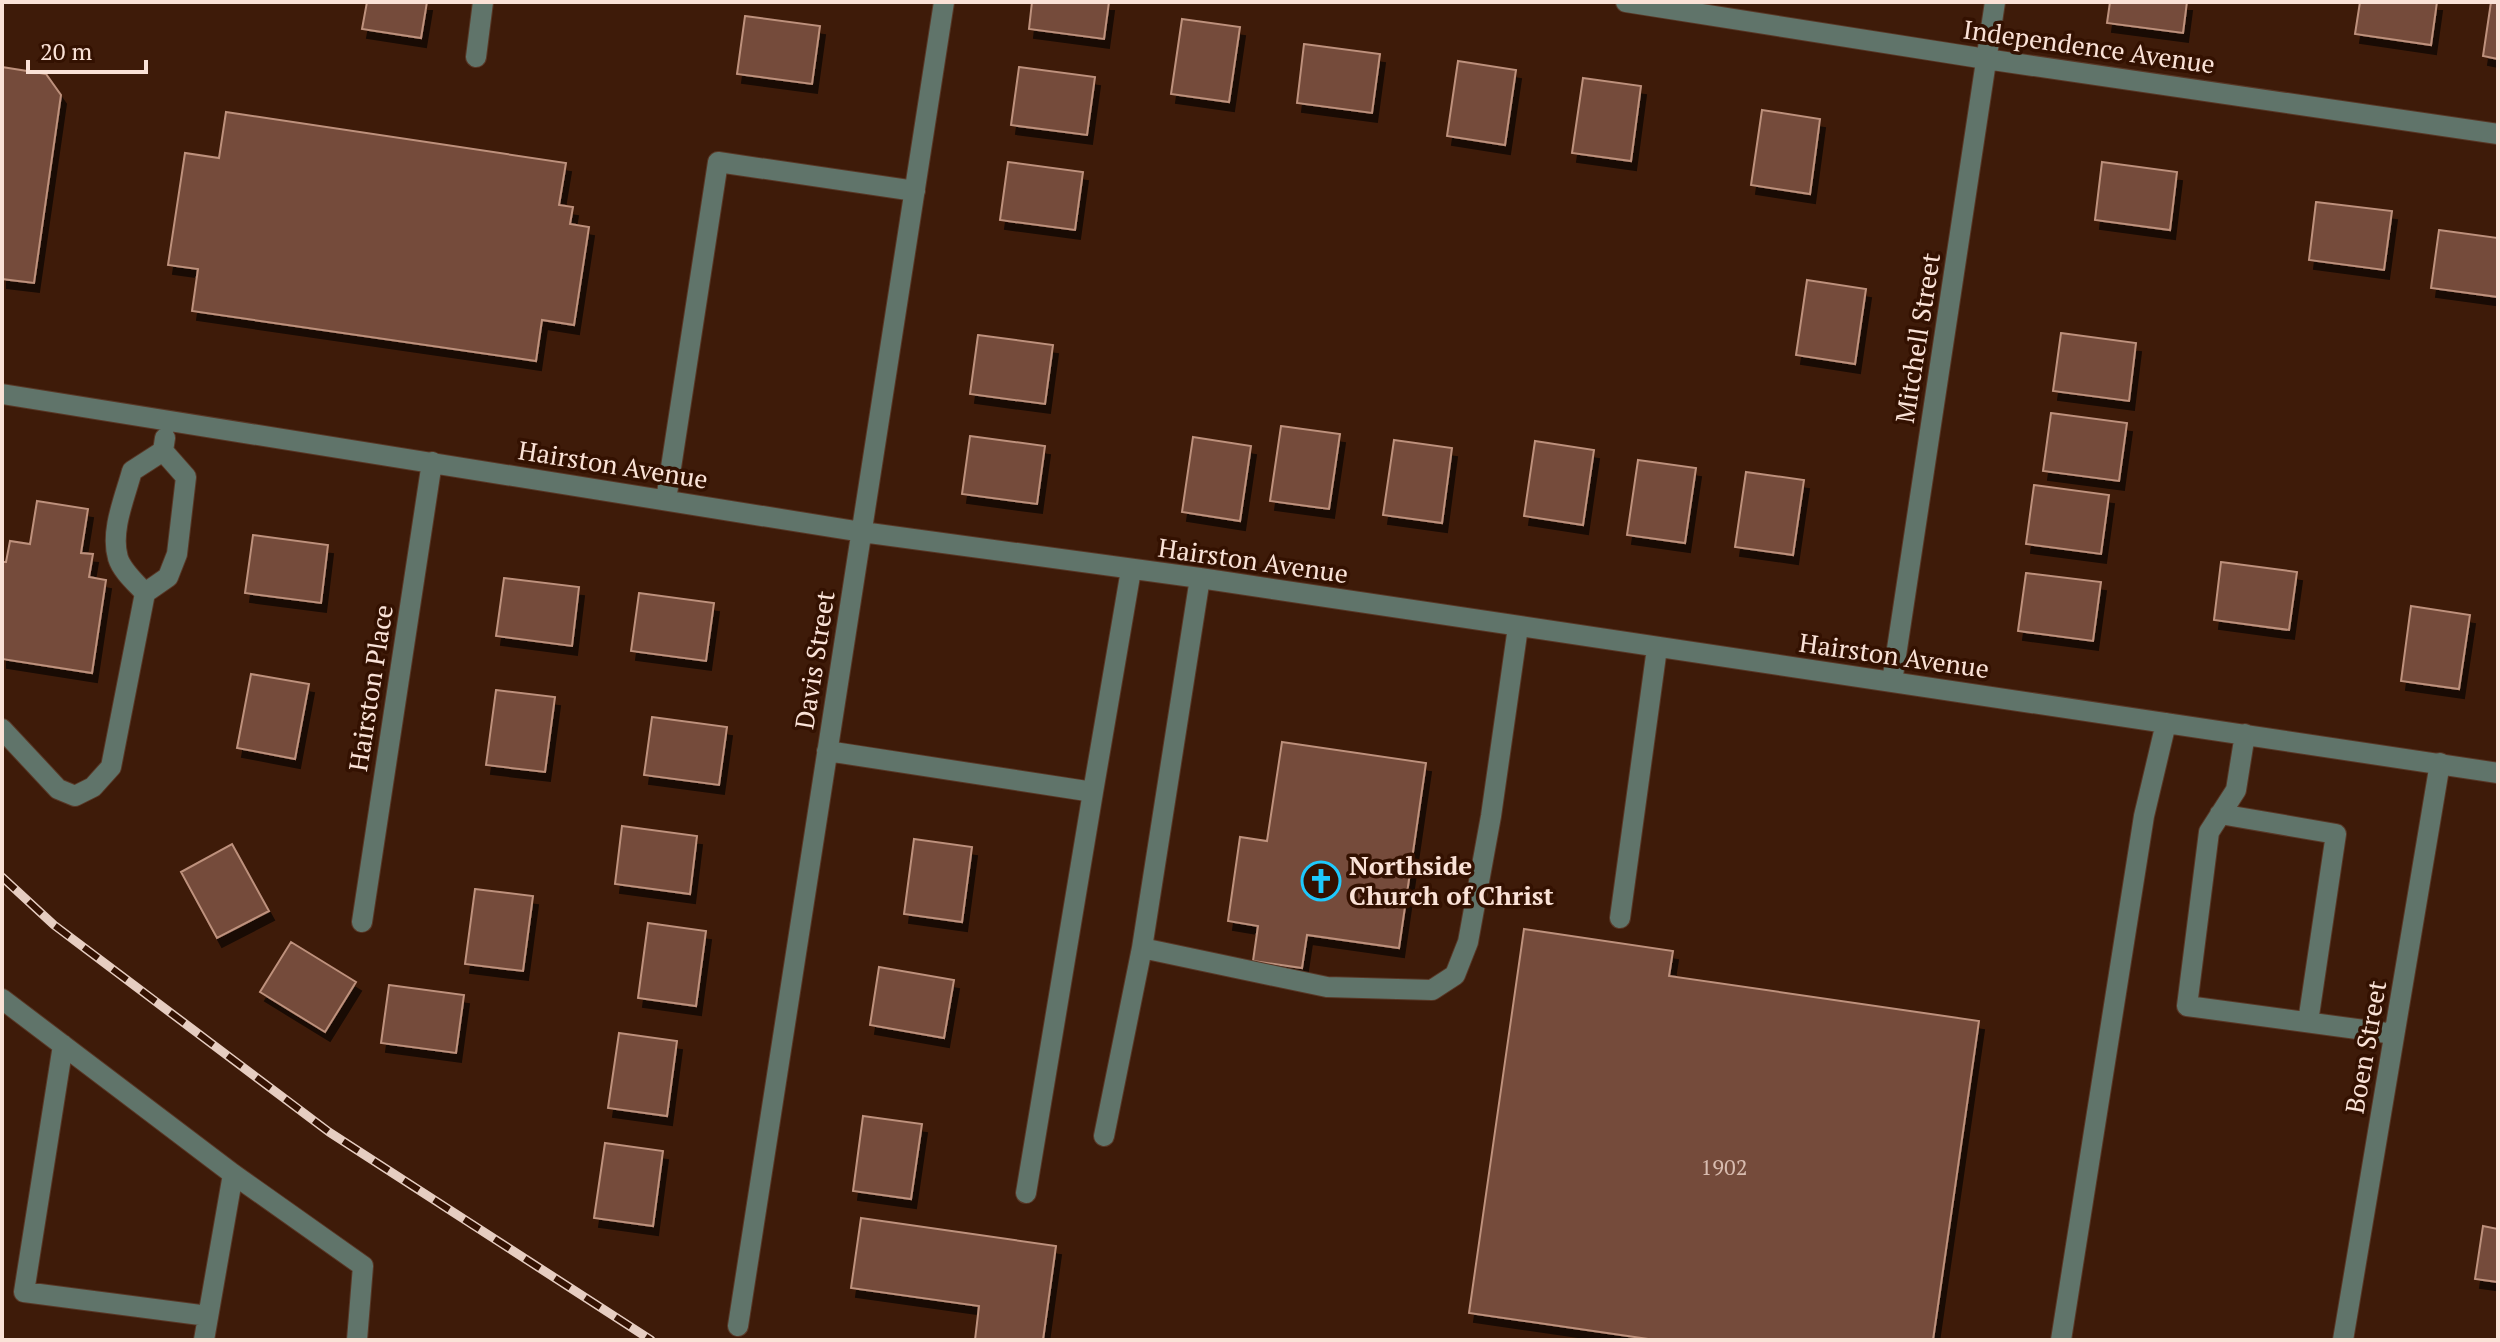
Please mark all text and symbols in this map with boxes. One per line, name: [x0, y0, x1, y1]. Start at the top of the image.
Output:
street label: Independence Avenue: [1961, 12, 2217, 81]
scale bar: [28, 24, 146, 74]
text: 20 m: [40, 35, 92, 67]
street label: Mitchell Street: [1887, 250, 1947, 425]
street label: Hairston Avenue: [516, 432, 710, 496]
street label: Hairston Avenue: [1156, 530, 1350, 590]
street label: Davis Street: [786, 588, 842, 731]
street label: Hairston Place: [340, 602, 400, 774]
street label: Hairston Avenue: [1797, 625, 1991, 685]
place label: Northside Church of Christ: [1349, 848, 1555, 912]
church icon: Northside Church of Christ: [1300, 860, 1342, 902]
street label: Boen Street: [2337, 977, 2394, 1116]
house number: 1902: [1701, 1152, 1747, 1181]

